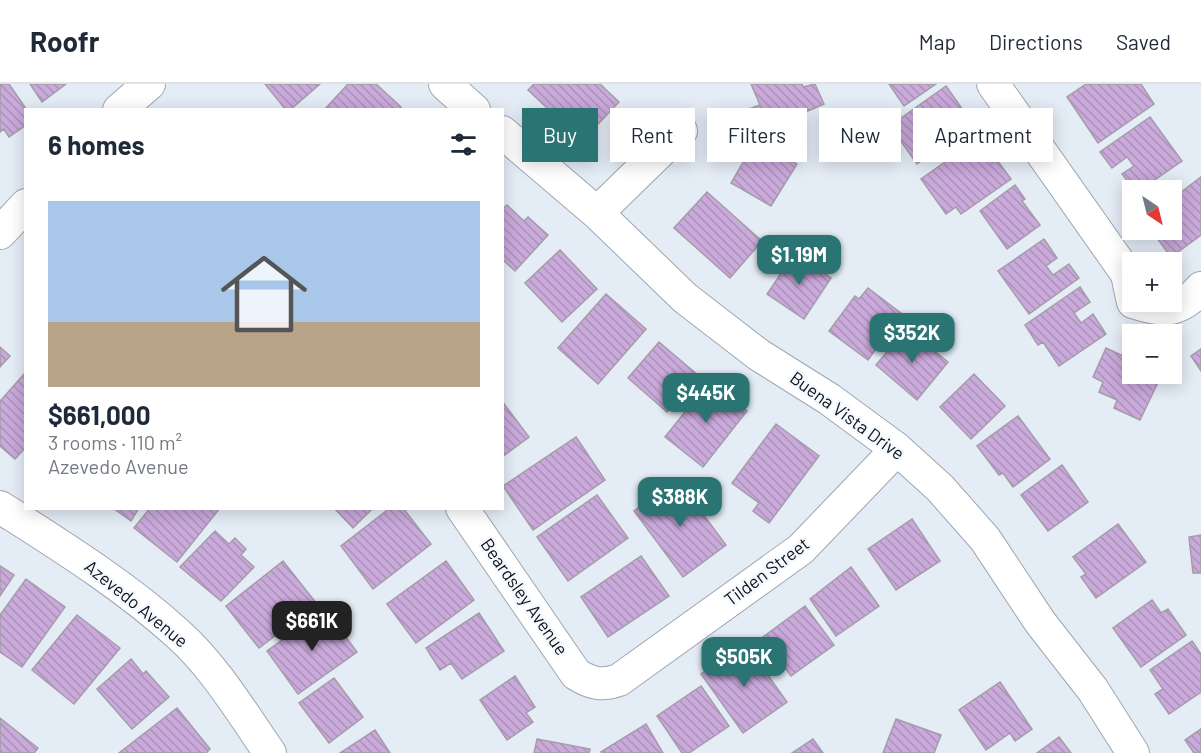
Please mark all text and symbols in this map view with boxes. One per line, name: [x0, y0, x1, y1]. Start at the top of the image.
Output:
text: Roofr: [30, 24, 99, 58]
text: Map: [919, 29, 956, 54]
text: Directions: [989, 29, 1083, 54]
text: Saved: [1116, 29, 1171, 54]
chip: Buy: [522, 108, 598, 162]
chip: Rent: [610, 108, 695, 162]
chip: Filters: [707, 108, 807, 162]
chip: New: [819, 108, 901, 162]
chip: Apartment: [913, 108, 1053, 162]
icon: filters: [447, 128, 480, 161]
text: 6 homes: [48, 129, 145, 160]
north arrow: [1122, 180, 1182, 240]
map controls: [1122, 180, 1182, 384]
pin: $1.19M: [750, 235, 848, 286]
icon: home: [210, 240, 318, 348]
text: $1.19M: [771, 242, 827, 266]
button: +: [1122, 252, 1182, 312]
pin: $352K: [870, 313, 954, 364]
text: $352K: [884, 320, 940, 344]
button: −: [1122, 324, 1182, 384]
street label: Buena Vista Drive: [786, 366, 909, 464]
pin: $445K: [664, 373, 748, 424]
text: $445K: [677, 380, 735, 404]
text: $661,000: [48, 399, 151, 430]
text: 3 rooms · 110 m²: [48, 430, 182, 454]
text: Azevedo Avenue: [48, 454, 189, 478]
pin: $388K: [638, 477, 722, 528]
text: $388K: [652, 484, 708, 508]
street label: Tilden Street: [720, 532, 813, 610]
street label: Beardsley Avenue: [476, 534, 573, 659]
street label: Azevedo Avenue: [81, 555, 193, 652]
pin: $661K: [270, 601, 354, 652]
text: $661K: [286, 608, 338, 632]
pin: $505K: [702, 637, 786, 688]
text: $505K: [716, 644, 772, 668]

